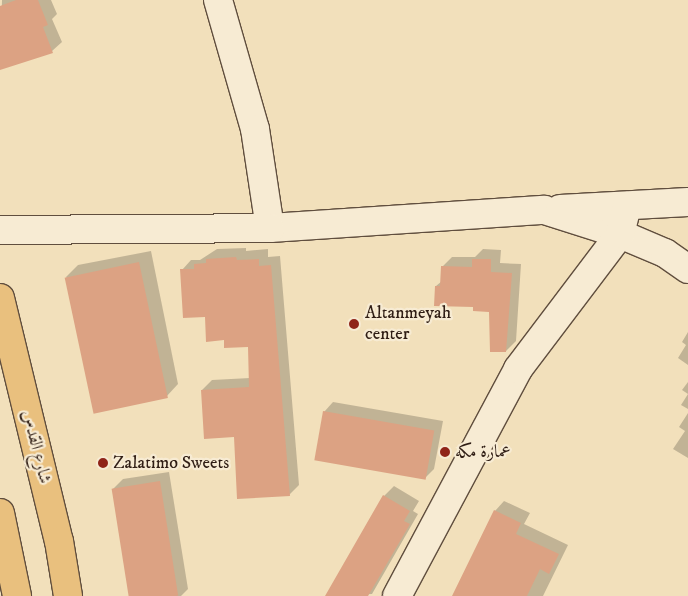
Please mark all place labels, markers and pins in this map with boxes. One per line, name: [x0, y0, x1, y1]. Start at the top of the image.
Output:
place label: Altanmeyah center: [365, 303, 451, 346]
marker: Altanmeyah center: [347, 317, 361, 331]
place label: عمارة مكه: [455, 441, 511, 463]
marker: عمارة مكه: [439, 446, 451, 458]
place label: Zalatimo Sweets: [113, 452, 229, 474]
marker: Zalatimo Sweets: [97, 457, 109, 469]

